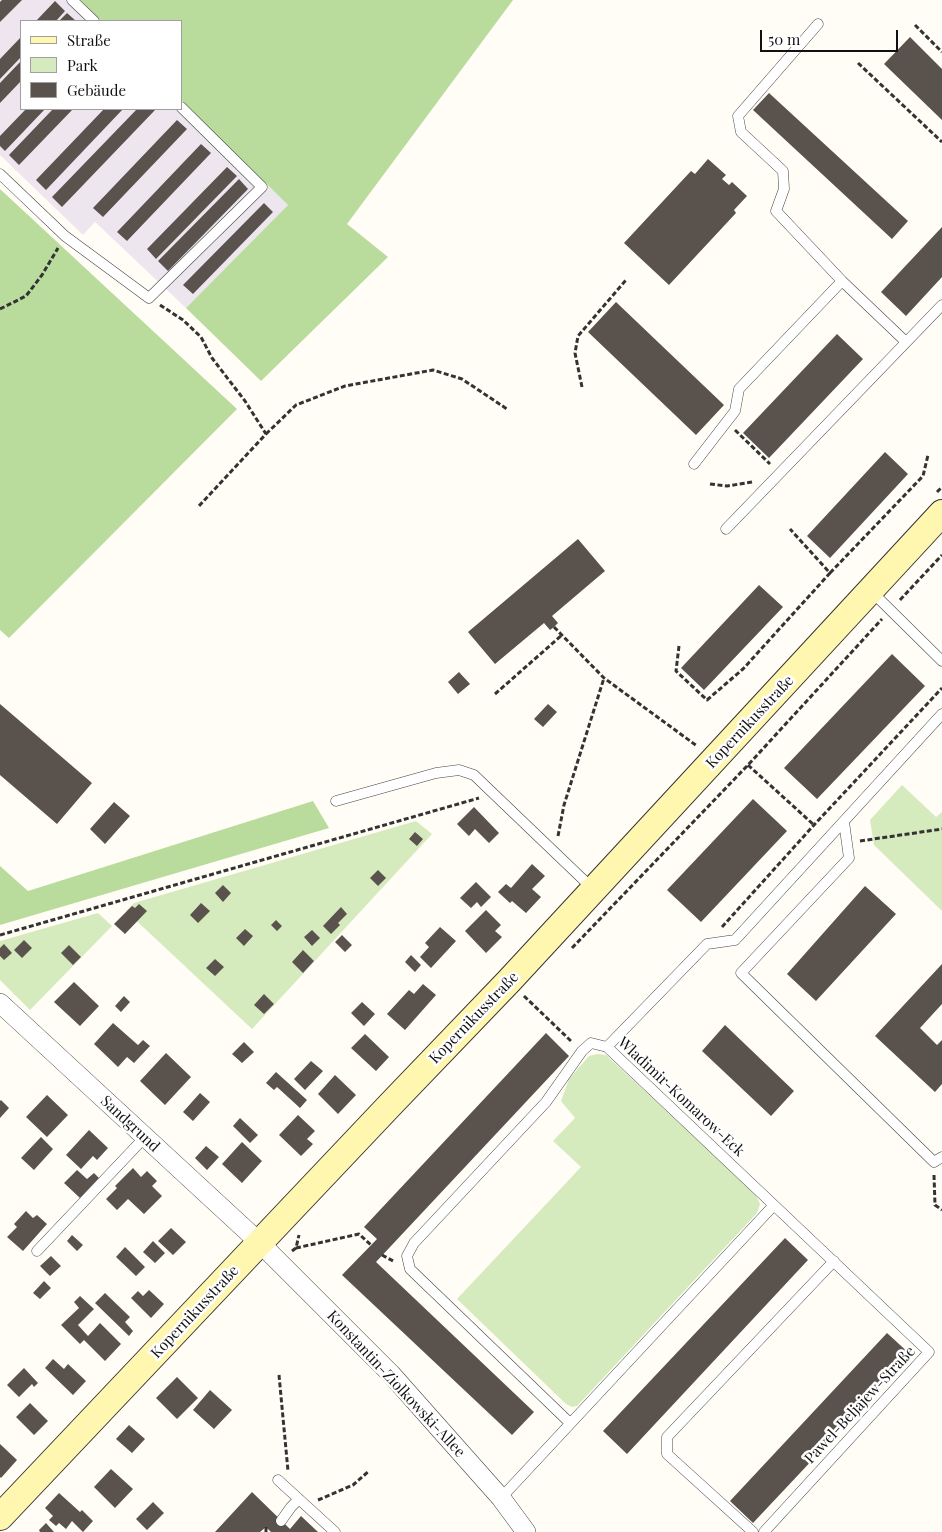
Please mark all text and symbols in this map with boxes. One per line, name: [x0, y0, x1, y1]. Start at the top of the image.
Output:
legend: [20, 20, 182, 110]
scale bar: [762, 20, 900, 52]
text: 50 m: [768, 29, 800, 49]
text: Straße: [67, 30, 111, 50]
text: Park: [67, 55, 98, 75]
text: Gebäude: [67, 80, 126, 100]
street label: Kopernikusstraße: [702, 672, 798, 772]
street label: Kopernikusstraße: [426, 968, 522, 1068]
street label: Wladimir-Komarow-Eck: [614, 1034, 748, 1160]
street label: Sandgrund: [97, 1092, 163, 1156]
street label: Kopernikusstraße: [147, 1262, 243, 1362]
street label: Konstantin-Ziolkowski-Allee: [323, 1307, 469, 1461]
street label: Pawel-Beljajew-Straße: [801, 1343, 919, 1467]

